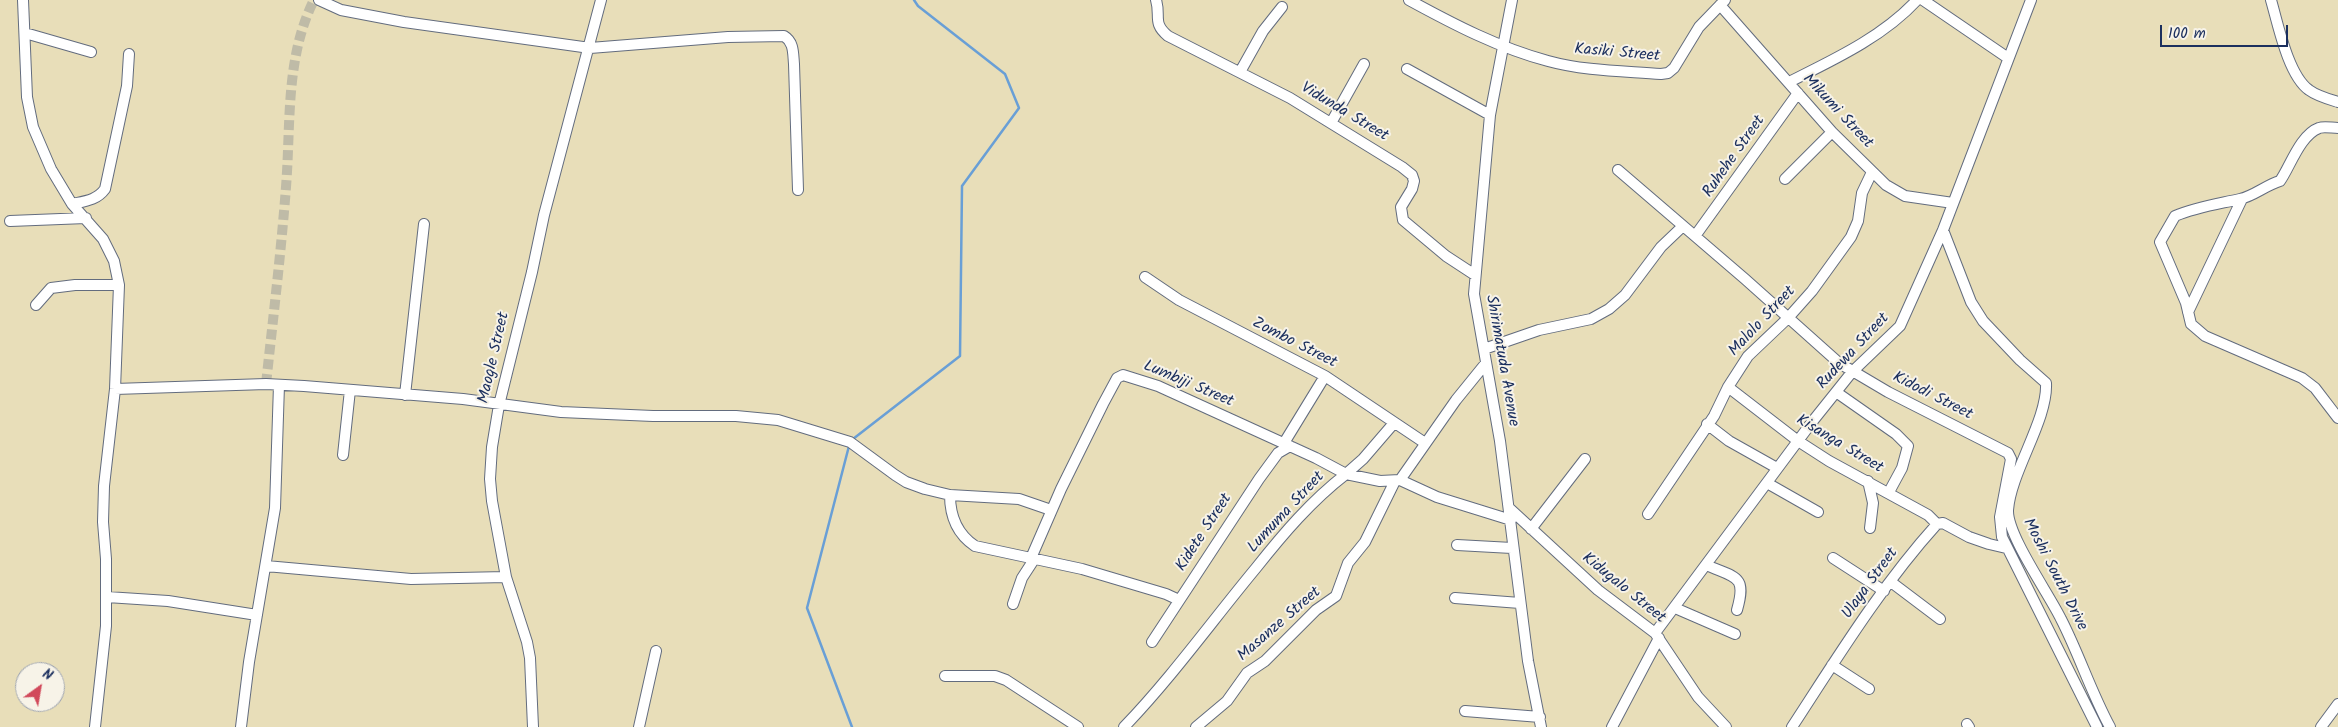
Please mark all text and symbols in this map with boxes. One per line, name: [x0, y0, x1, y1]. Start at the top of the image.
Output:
scale bar: [2163, 15, 2290, 47]
text: 100 m: [2168, 22, 2206, 46]
street label: Kasiki Street: [1573, 41, 1661, 67]
street label: Mikumi Street: [1798, 71, 1876, 153]
street label: Vidunda Street: [1297, 79, 1391, 147]
street label: Ruhehe Street: [1700, 112, 1770, 202]
street label: Malolo Street: [1725, 283, 1801, 361]
street label: Shirimatuda Avenue: [1480, 294, 1522, 428]
street label: Maogle Street: [475, 310, 515, 406]
street label: Rudewa Street: [1814, 310, 1894, 394]
street label: Zombo Street: [1248, 314, 1340, 374]
street label: Lumbiji Street: [1140, 357, 1236, 413]
street label: Kidodi Street: [1889, 369, 1975, 425]
street label: Kisanga Street: [1792, 411, 1886, 479]
street label: Lumuma Street: [1244, 468, 1330, 558]
street label: Kidete Street: [1173, 491, 1237, 575]
street label: Moshi South Drive: [2017, 516, 2091, 634]
street label: Ulaya Street: [1839, 545, 1903, 623]
street label: Kidugalo Street: [1577, 549, 1669, 629]
street label: Masanze Street: [1234, 584, 1326, 666]
north arrow: [15, 662, 65, 712]
text: N: [38, 663, 57, 687]

